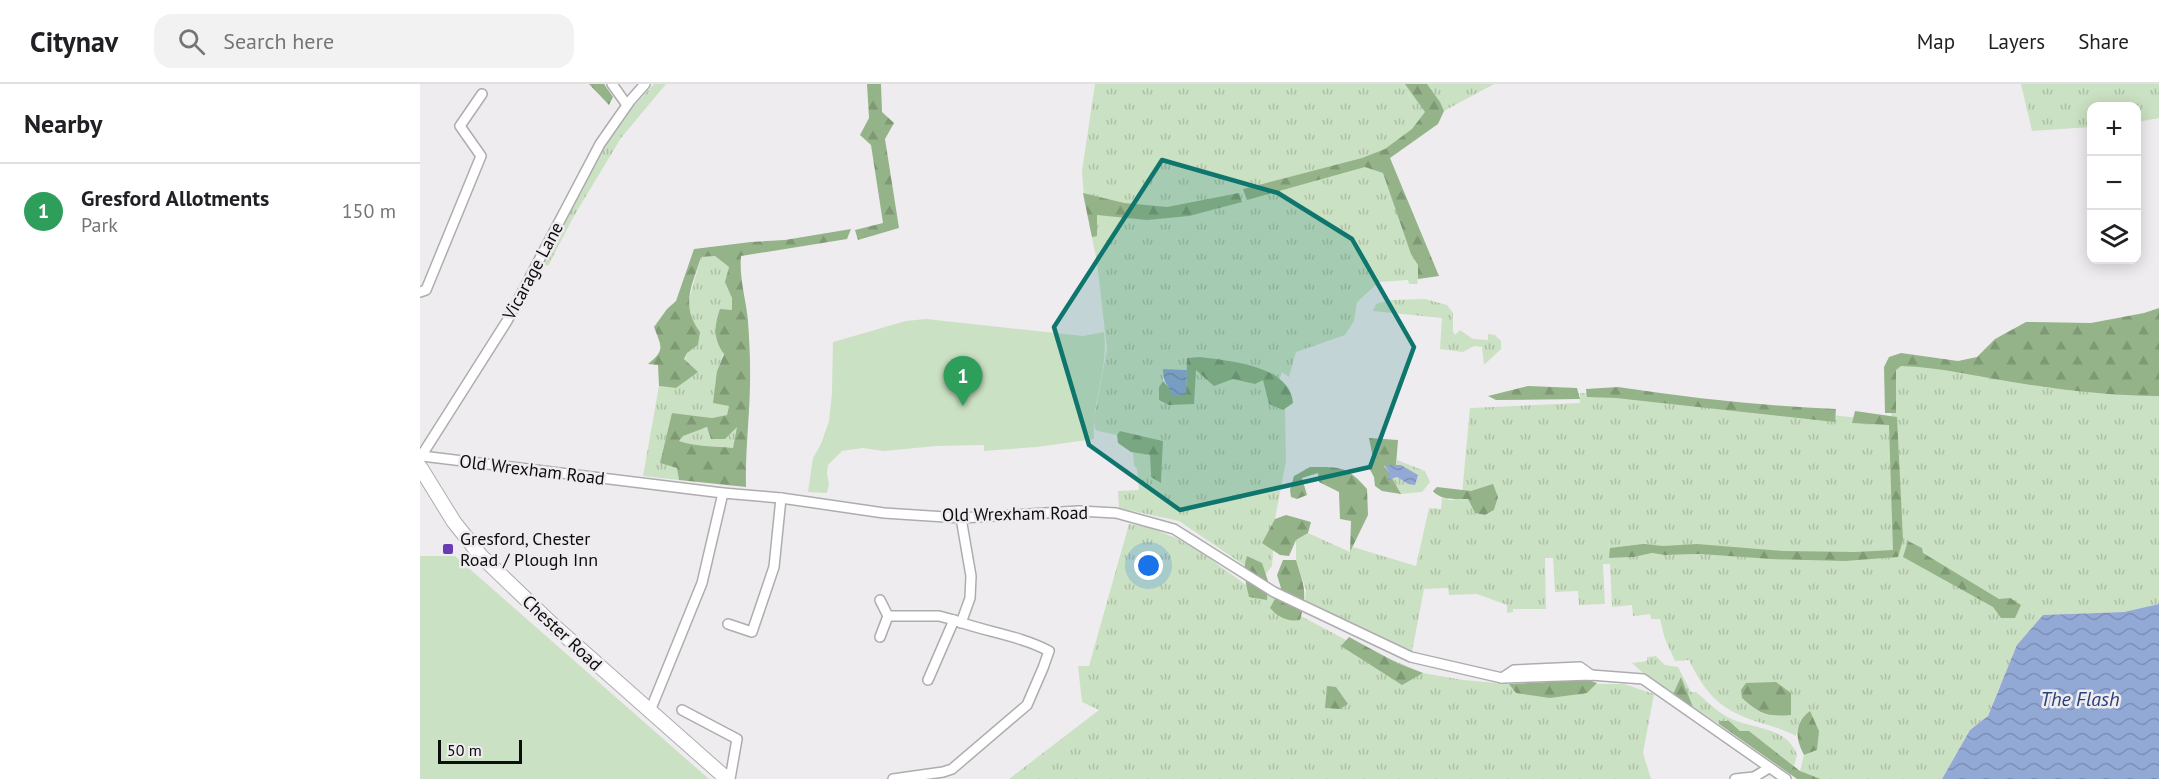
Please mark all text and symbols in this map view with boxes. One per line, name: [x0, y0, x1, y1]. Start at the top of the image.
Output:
search box: [154, 14, 574, 68]
text: Citynav: [30, 23, 118, 60]
icon: search: [175, 25, 208, 58]
text: Search here: [223, 27, 334, 55]
text: Map: [1917, 28, 1955, 55]
text: Layers: [1988, 28, 2045, 55]
text: Share: [2078, 28, 2129, 55]
map controls: [2087, 102, 2141, 264]
button: +: [2087, 102, 2141, 156]
text: Nearby: [24, 107, 102, 140]
button: −: [2087, 156, 2141, 210]
text: Gresford Allotments: [81, 184, 269, 212]
text: 1: [38, 198, 49, 224]
text: 150 m: [342, 198, 396, 224]
button: layers: [2087, 210, 2141, 264]
text: Park: [81, 212, 118, 238]
street label: Vicarage Lane: [497, 218, 568, 325]
pin: 1: [944, 356, 982, 406]
street label: Old Wrexham Road: [458, 449, 606, 490]
street label: Old Wrexham Road: [942, 501, 1088, 526]
place label: Gresford, Chester Road / Plough Inn: [460, 527, 598, 571]
marker: Gresford, Chester Road / Plough Inn: [441, 542, 455, 556]
your location: [1134, 551, 1163, 580]
street label: Chester Road: [518, 590, 607, 675]
water label: The Flash: [2040, 686, 2120, 712]
scale bar: [438, 737, 522, 764]
text: 50 m: [447, 740, 482, 760]

